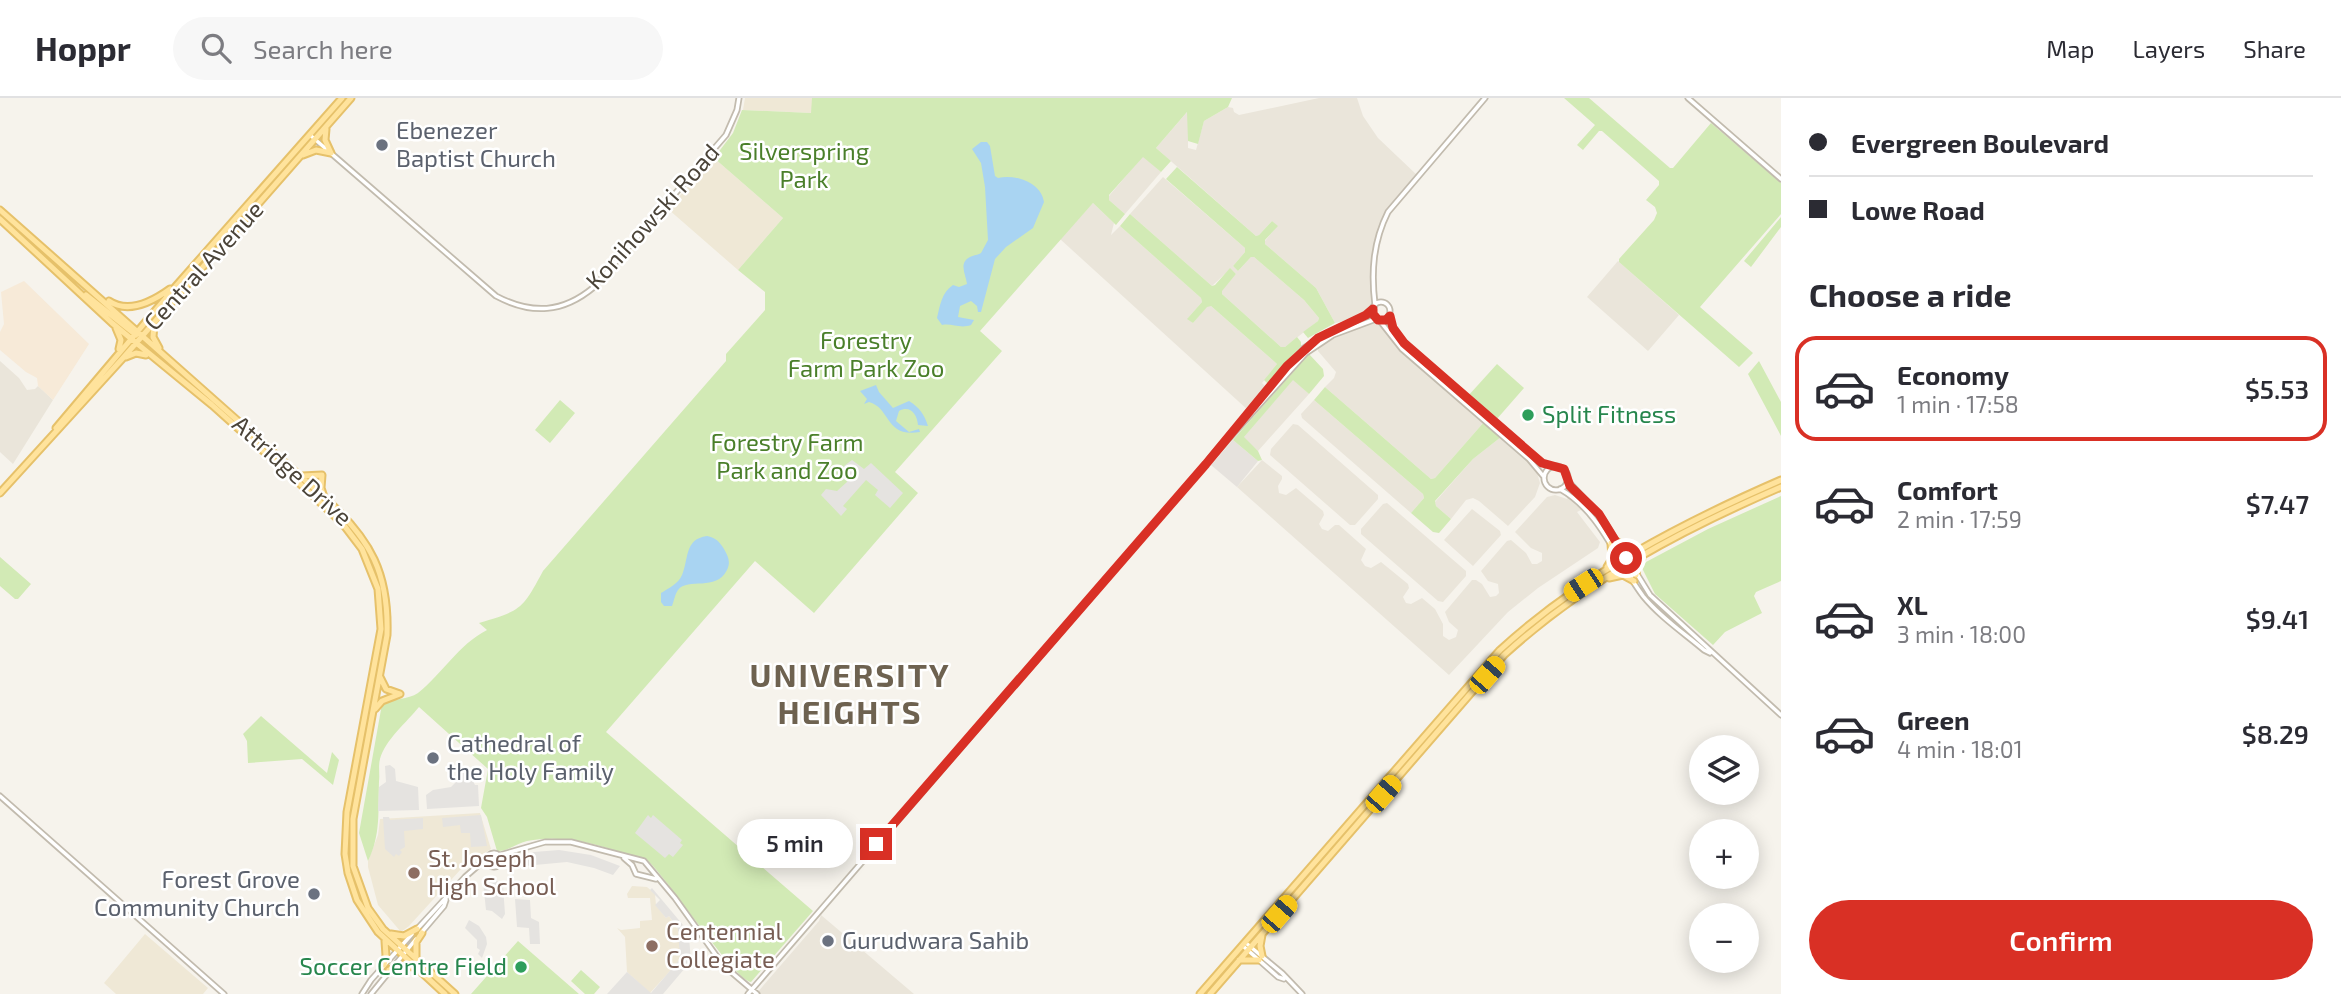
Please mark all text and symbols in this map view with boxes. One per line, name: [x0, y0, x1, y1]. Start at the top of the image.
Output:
search box: [173, 17, 663, 80]
text: Hoppr: [35, 28, 131, 68]
icon: search: [197, 29, 235, 67]
text: Search here: [253, 33, 393, 64]
text: Map: [2046, 34, 2094, 63]
text: Layers: [2132, 34, 2205, 63]
text: Share: [2243, 34, 2306, 63]
place label: Ebenezer Baptist Church: [396, 115, 556, 172]
text: Evergreen Boulevard: [1851, 127, 2109, 158]
park label: Silverspring Park: [739, 136, 869, 193]
marker: Ebenezer Baptist Church: [374, 137, 390, 153]
street label: Konihowski Road: [579, 137, 725, 295]
street label: Central Avenue: [137, 194, 269, 336]
text: Lowe Road: [1851, 194, 1985, 225]
text: Choose a ride: [1809, 275, 2012, 313]
park label: Forestry Farm Park Zoo: [788, 325, 944, 382]
icon: car: [1813, 357, 1876, 420]
text: Economy: [1897, 359, 2009, 390]
text: $5.53: [2245, 373, 2309, 404]
text: 1 min · 17:58: [1897, 390, 2019, 418]
place label: Split Fitness: [1542, 399, 1676, 428]
marker: Split Fitness: [1520, 407, 1536, 423]
street label: Attridge Drive: [227, 409, 359, 531]
park label: Forestry Farm Park and Zoo: [710, 427, 864, 484]
icon: car: [1813, 472, 1876, 535]
text: Comfort: [1897, 474, 1998, 505]
text: $7.47: [2246, 488, 2309, 519]
text: 2 min · 17:59: [1897, 505, 2022, 533]
route start: [1610, 542, 1642, 574]
car: [1560, 565, 1607, 605]
icon: car: [1813, 587, 1876, 650]
text: XL: [1897, 589, 1928, 620]
text: $9.41: [2246, 603, 2309, 634]
text: 3 min · 18:00: [1897, 620, 2026, 648]
car: [1466, 652, 1509, 698]
district label: UNIVERSITY HEIGHTS: [749, 655, 951, 730]
icon: car: [1813, 702, 1876, 765]
text: Green: [1897, 704, 1970, 735]
text: $8.29: [2242, 718, 2309, 749]
place label: Cathedral of the Holy Family: [447, 728, 614, 785]
map controls: [1689, 735, 1759, 973]
button: layers: [1689, 735, 1759, 805]
text: 4 min · 18:01: [1897, 735, 2023, 763]
marker: Cathedral of the Holy Family: [425, 750, 441, 766]
car: [1362, 771, 1405, 817]
button: +: [1689, 819, 1759, 889]
callout: 5 min: [736, 820, 852, 868]
route end: [860, 828, 892, 860]
text: 5 min: [766, 829, 824, 857]
place label: St. Joseph High School: [428, 843, 556, 900]
place label: Forest Grove Community Church: [94, 864, 300, 921]
marker: St. Joseph High School: [406, 865, 422, 881]
marker: Forest Grove Community Church: [306, 886, 322, 902]
car: [1258, 891, 1301, 937]
button: Confirm: [1809, 900, 2313, 980]
button: −: [1689, 903, 1759, 973]
place label: Centennial Collegiate: [666, 916, 783, 973]
place label: Gurudwara Sahib: [842, 925, 1029, 954]
marker: Gurudwara Sahib: [820, 933, 836, 949]
marker: Centennial Collegiate: [644, 938, 660, 954]
place label: Soccer Centre Field: [300, 951, 507, 980]
marker: Soccer Centre Field: [513, 959, 529, 975]

